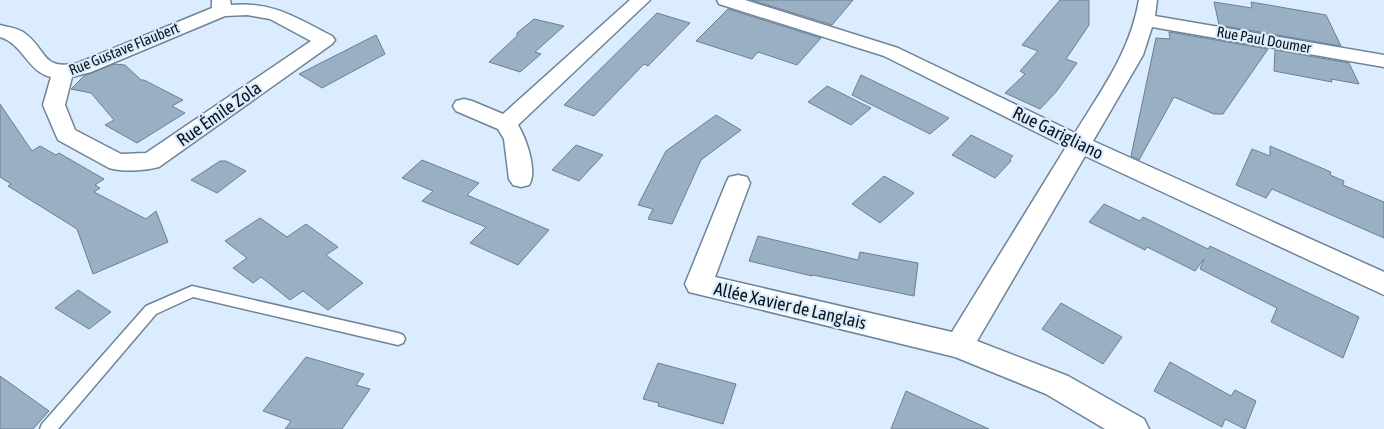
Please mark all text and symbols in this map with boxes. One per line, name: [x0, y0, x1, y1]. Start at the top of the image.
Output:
street label: Rue Gustave Flaubert: [66, 19, 181, 78]
street label: Rue Paul Doumer: [1216, 23, 1313, 56]
street label: Rue Émile Zola: [173, 77, 265, 150]
street label: Rue Garigliano: [1010, 102, 1107, 163]
street label: Allée Xavier de Langlais: [712, 278, 868, 333]

